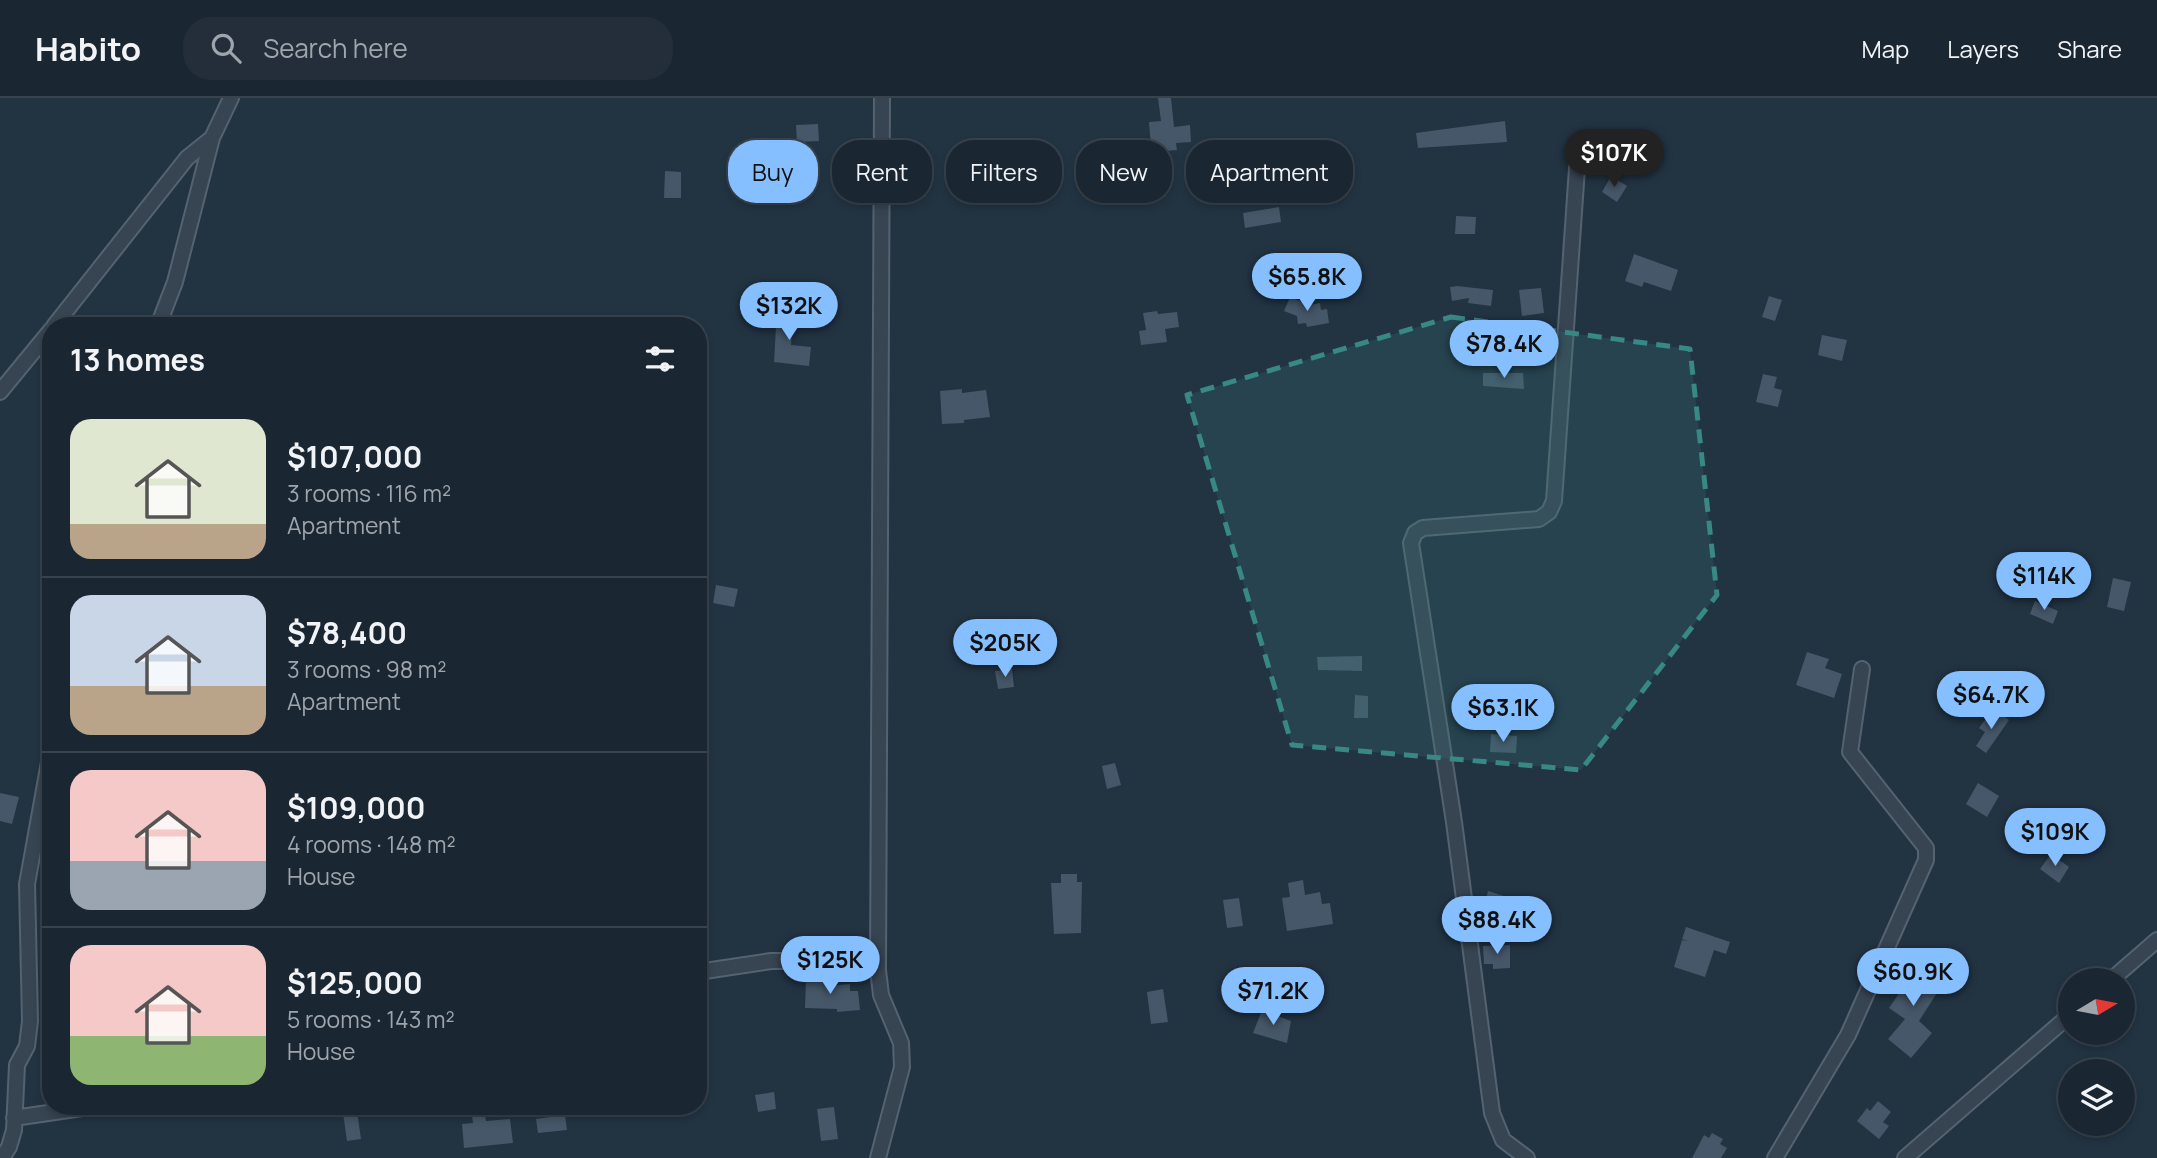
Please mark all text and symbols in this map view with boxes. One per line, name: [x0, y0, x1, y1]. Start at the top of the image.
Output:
search box: [183, 17, 673, 80]
text: Habito: [35, 26, 141, 71]
icon: search: [207, 29, 245, 67]
text: Search here: [263, 30, 408, 66]
text: Map: [1862, 32, 1909, 65]
text: Layers: [1947, 32, 2019, 65]
text: Share: [2057, 32, 2122, 65]
pin: $107K: [1565, 130, 1663, 189]
text: $107K: [1581, 136, 1647, 168]
chip: Buy: [728, 140, 818, 203]
chip: Rent: [832, 140, 932, 203]
chip: Filters: [946, 140, 1062, 203]
chip: New: [1076, 140, 1172, 203]
chip: Apartment: [1186, 140, 1353, 203]
pin: $65.8K: [1250, 254, 1364, 313]
text: $65.8K: [1268, 260, 1346, 292]
pin: $132K: [740, 282, 838, 342]
text: $132K: [756, 289, 822, 321]
pin: $78.4K: [1447, 320, 1561, 380]
text: $78.4K: [1466, 327, 1542, 359]
text: 13 homes: [70, 339, 205, 380]
icon: filters: [641, 340, 679, 378]
text: $107,000: [287, 436, 423, 477]
icon: home: [126, 447, 210, 531]
text: 3 rooms · 116 m²: [287, 477, 451, 509]
text: Apartment: [287, 509, 401, 541]
pin: $114K: [1995, 552, 2093, 612]
text: $114K: [2012, 559, 2076, 591]
text: $78,400: [287, 612, 407, 653]
pin: $205K: [956, 620, 1054, 679]
icon: home: [126, 623, 210, 707]
text: $205K: [969, 626, 1041, 658]
text: 3 rooms · 98 m²: [287, 653, 447, 685]
pin: $64.7K: [1934, 672, 2048, 731]
text: $64.7K: [1953, 678, 2029, 710]
pin: $63.1K: [1446, 684, 1560, 744]
text: Apartment: [287, 685, 401, 717]
text: $63.1K: [1467, 691, 1539, 723]
text: $109,000: [287, 787, 426, 828]
icon: home: [126, 798, 210, 882]
pin: $109K: [2006, 808, 2104, 868]
text: $109K: [2021, 815, 2089, 847]
text: 4 rooms · 148 m²: [287, 828, 456, 860]
text: House: [287, 860, 356, 892]
pin: $88.4K: [1440, 896, 1554, 956]
text: $88.4K: [1458, 903, 1536, 935]
pin: $125K: [781, 936, 879, 996]
text: $125K: [797, 943, 863, 975]
pin: $60.9K: [1856, 948, 1970, 1008]
text: $60.9K: [1873, 955, 1953, 987]
text: $125,000: [287, 962, 423, 1003]
pin: $71.2K: [1216, 968, 1330, 1027]
north arrow: [2058, 968, 2135, 1045]
map controls: [2058, 968, 2135, 1136]
icon: home: [126, 973, 210, 1057]
text: $71.2K: [1237, 974, 1309, 1006]
text: 5 rooms · 143 m²: [287, 1003, 455, 1035]
text: House: [287, 1035, 356, 1067]
button: layers: [2058, 1059, 2135, 1136]

